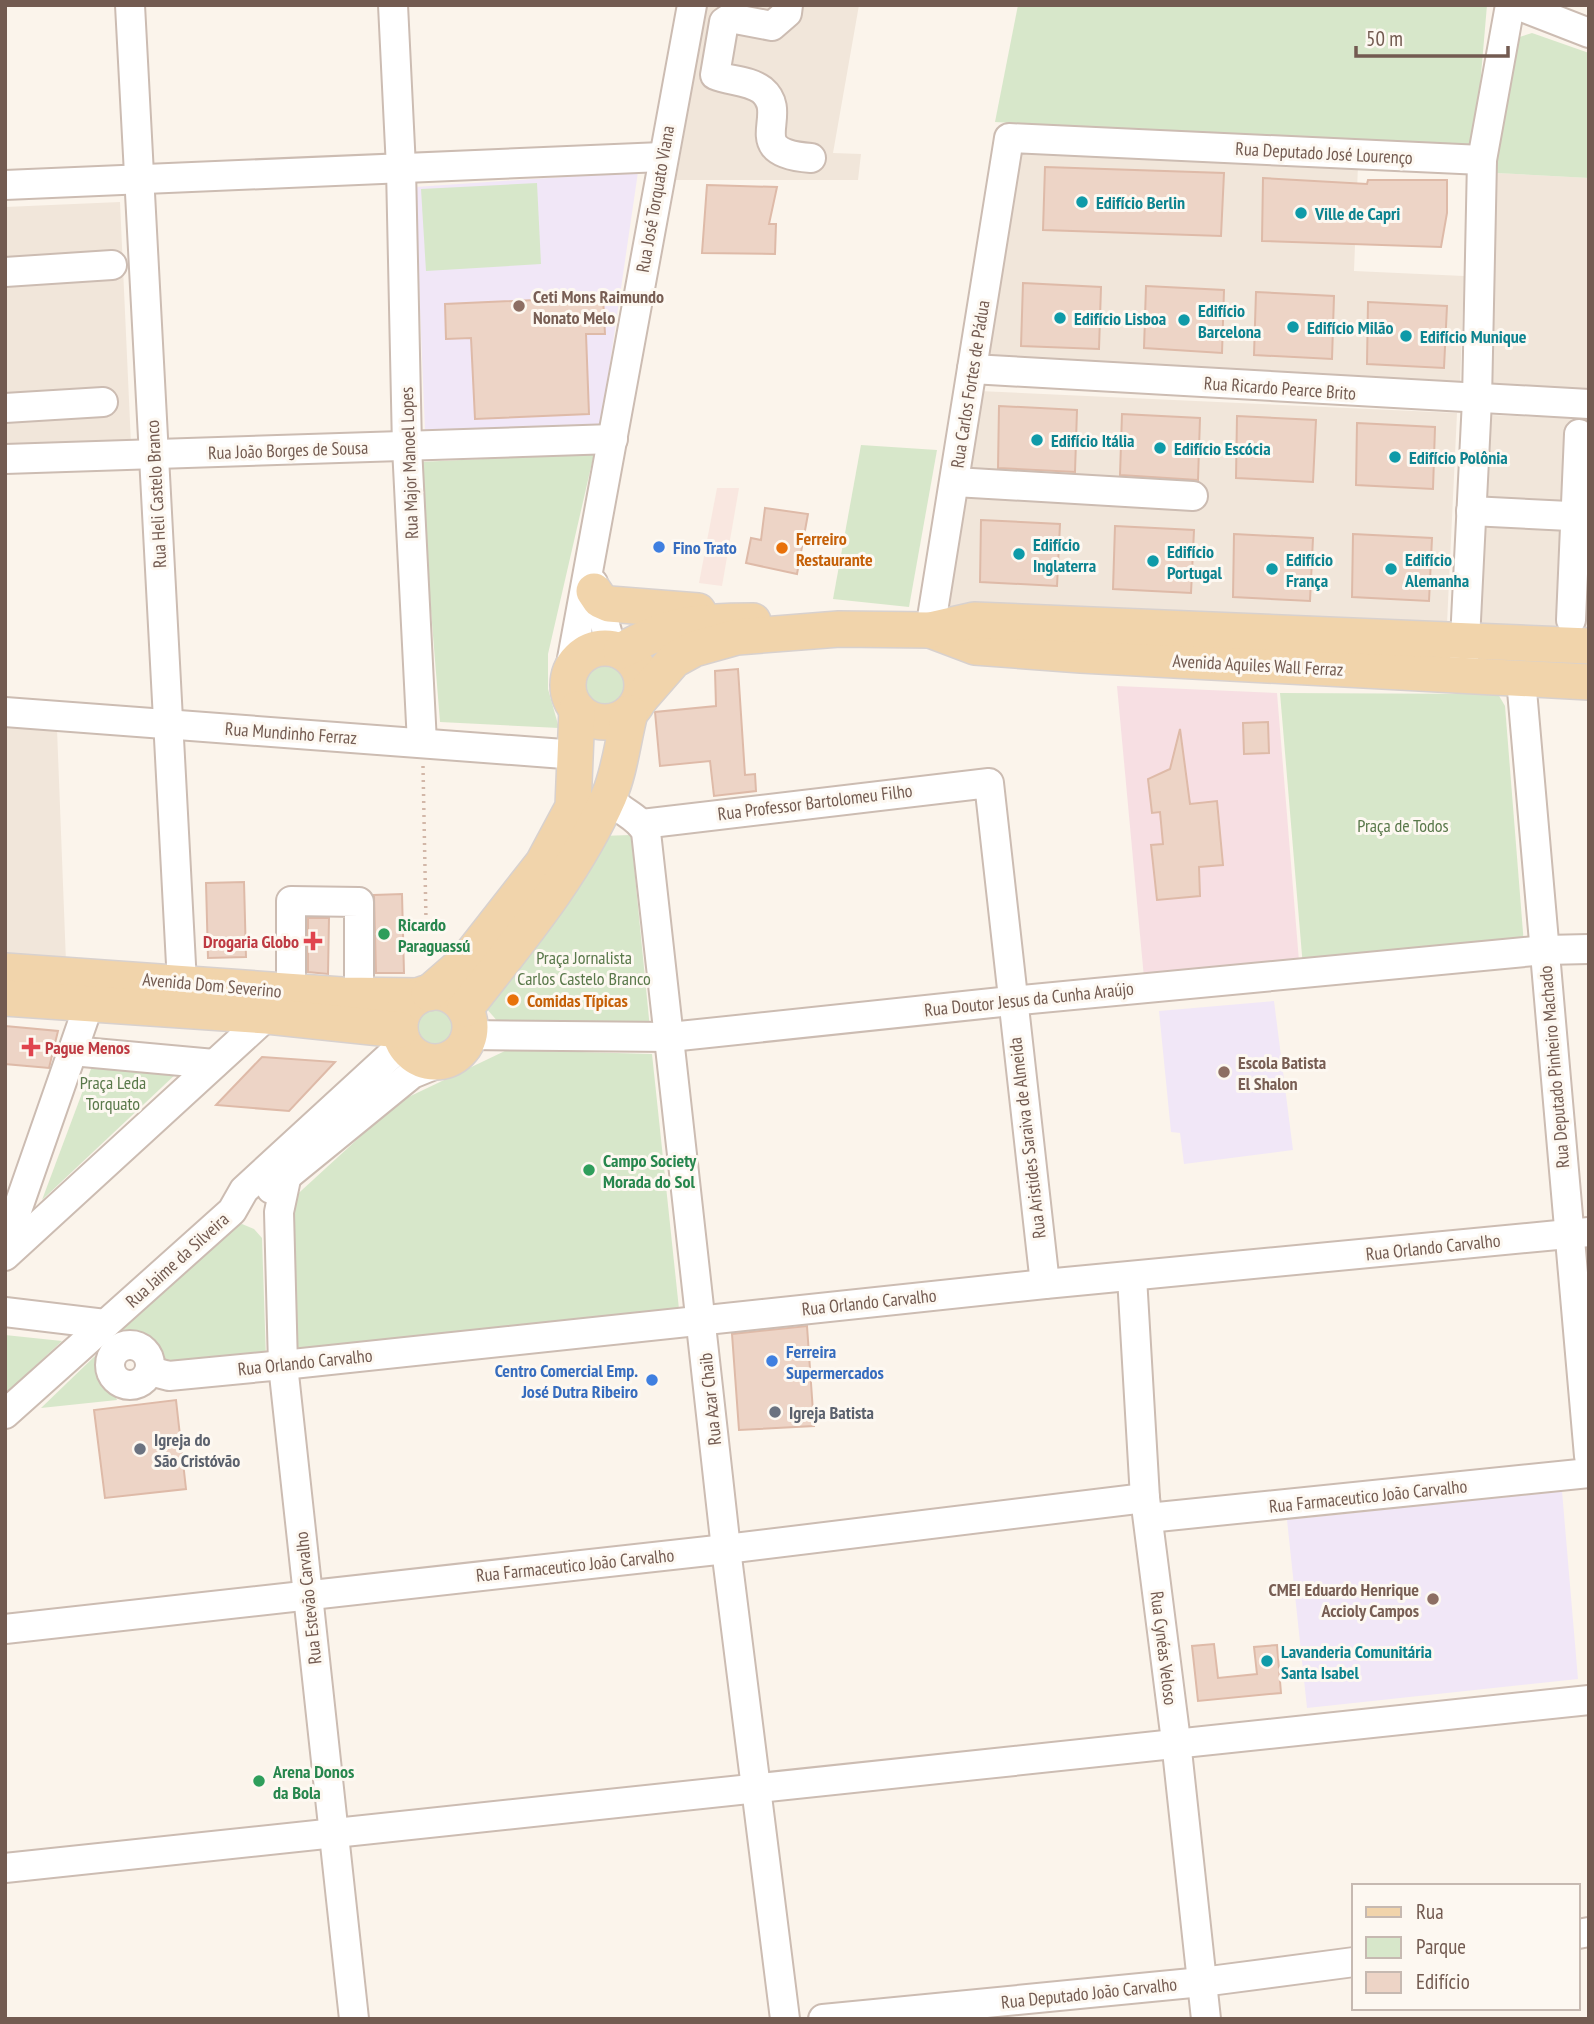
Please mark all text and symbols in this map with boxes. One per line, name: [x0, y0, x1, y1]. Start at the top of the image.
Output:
scale bar: [1356, 14, 1508, 58]
text: 50 m: [1366, 25, 1403, 52]
street label: Rua José Torquato Viana: [631, 124, 679, 274]
street label: Rua Deputado José Lourenço: [1235, 137, 1413, 169]
place label: Edifício Berlin: [1096, 191, 1185, 214]
marker: Edifício Berlin: [1074, 194, 1090, 210]
place label: Ville de Capri: [1314, 202, 1400, 225]
marker: Ville de Capri: [1293, 205, 1309, 221]
place label: Ceti Mons Raimundo Nonato Melo: [533, 285, 664, 329]
marker: Ceti Mons Raimundo Nonato Melo: [511, 298, 527, 314]
street label: Rua Carlos Fortes de Pádua: [945, 299, 995, 469]
place label: Edifício Barcelona: [1198, 299, 1261, 343]
place label: Edifício Lisboa: [1074, 307, 1166, 330]
marker: Edifício Lisboa: [1052, 310, 1068, 326]
marker: Edifício Barcelona: [1176, 312, 1192, 328]
place label: Edifício Milão: [1307, 316, 1394, 339]
marker: Edifício Milão: [1285, 319, 1301, 335]
place label: Edifício Munique: [1420, 325, 1527, 348]
marker: Edifício Munique: [1398, 328, 1414, 344]
street label: Rua Ricardo Pearce Brito: [1203, 371, 1357, 405]
street label: Rua Major Manoel Lopes: [395, 387, 423, 539]
street label: Rua Heli Castelo Branco: [141, 419, 171, 569]
place label: Edifício Itália: [1051, 429, 1135, 452]
marker: Edifício Itália: [1029, 432, 1045, 448]
street label: Rua João Borges de Sousa: [207, 436, 369, 464]
place label: Edifício Escócia: [1174, 437, 1271, 460]
marker: Edifício Escócia: [1152, 440, 1168, 456]
place label: Edifício Polônia: [1409, 446, 1508, 469]
marker: Edifício Polônia: [1387, 449, 1403, 465]
place label: Ferreiro Restaurante: [796, 527, 873, 571]
place label: Edifício Inglaterra: [1033, 533, 1096, 577]
place label: Fino Trato: [673, 536, 737, 559]
marker: Fino Trato: [651, 539, 667, 555]
marker: Ferreiro Restaurante: [774, 540, 790, 556]
place label: Edifício Portugal: [1167, 540, 1222, 584]
marker: Edifício Inglaterra: [1011, 546, 1027, 562]
place label: Edifício França: [1286, 548, 1333, 592]
place label: Edifício Alemanha: [1404, 548, 1469, 592]
marker: Edifício Portugal: [1145, 553, 1161, 569]
marker: Edifício França: [1264, 561, 1280, 577]
marker: Edifício Alemanha: [1383, 561, 1399, 577]
street label: Avenida Aquiles Wall Ferraz: [1172, 649, 1344, 681]
street label: Rua Mundinho Ferraz: [224, 717, 358, 749]
street label: Rua Professor Bartolomeu Filho: [716, 779, 914, 825]
park label: Praça de Todos: [1357, 814, 1449, 837]
place label: Ricardo Paraguassú: [398, 913, 470, 957]
marker: Ricardo Paraguassú: [376, 926, 392, 942]
place label: Drogaria Globo: [203, 930, 299, 953]
marker: Drogaria Globo: [305, 933, 321, 949]
park label: Praça Jornalista Carlos Castelo Branco: [517, 946, 651, 990]
street label: Rua Deputado Pinheiro Machado: [1534, 965, 1574, 1169]
street label: Avenida Dom Severino: [141, 967, 283, 1003]
street label: Rua Doutor Jesus da Cunha Araújo: [923, 977, 1135, 1021]
place label: Comidas Típicas: [527, 989, 628, 1012]
marker: Comidas Típicas: [505, 992, 521, 1008]
place label: Pague Menos: [45, 1036, 130, 1059]
street label: Rua Aristides Saraiva de Almeida: [1003, 1036, 1051, 1240]
marker: Pague Menos: [23, 1039, 39, 1055]
place label: Escola Batista El Shalon: [1238, 1051, 1326, 1095]
marker: Escola Batista El Shalon: [1216, 1064, 1232, 1080]
park label: Praça Leda Torquato: [80, 1071, 146, 1115]
place label: Campo Society Morada do Sol: [603, 1149, 697, 1193]
marker: Campo Society Morada do Sol: [581, 1162, 597, 1178]
street label: Rua Jaime da Silveira: [121, 1208, 233, 1312]
street label: Rua Orlando Carvalho: [1365, 1228, 1502, 1266]
street label: Rua Orlando Carvalho: [801, 1283, 938, 1321]
place label: Ferreira Supermercados: [786, 1340, 884, 1384]
street label: Rua Orlando Carvalho: [237, 1343, 374, 1381]
street label: Rua Azar Chaib: [694, 1352, 726, 1446]
marker: Ferreira Supermercados: [764, 1353, 780, 1369]
place label: Centro Comercial Emp. José Dutra Ribeiro: [495, 1359, 638, 1403]
marker: Centro Comercial Emp. José Dutra Ribeiro: [644, 1372, 660, 1388]
place label: Igreja Batista: [789, 1401, 874, 1424]
marker: Igreja Batista: [767, 1404, 783, 1420]
place label: Igreja do São Cristóvão: [154, 1428, 240, 1472]
marker: Igreja do São Cristóvão: [132, 1441, 148, 1457]
street label: Rua Farmaceutico João Carvalho: [1268, 1474, 1468, 1518]
street label: Rua Estevão Carvalho: [290, 1530, 326, 1665]
street label: Rua Farmaceutico João Carvalho: [475, 1543, 675, 1587]
place label: CMEI Eduardo Henrique Accioly Campos: [1269, 1578, 1419, 1622]
street label: Rua Cynéas Veloso: [1146, 1590, 1182, 1706]
marker: CMEI Eduardo Henrique Accioly Campos: [1425, 1591, 1441, 1607]
place label: Lavanderia Comunitária Santa Isabel: [1281, 1640, 1432, 1684]
marker: Lavanderia Comunitária Santa Isabel: [1259, 1653, 1275, 1669]
place label: Arena Donos da Bola: [272, 1760, 354, 1804]
marker: Arena Donos da Bola: [251, 1773, 267, 1789]
legend: [1352, 1884, 1580, 2010]
text: Rua: [1416, 1898, 1444, 1925]
text: Parque: [1416, 1933, 1466, 1960]
text: Edifício: [1416, 1968, 1470, 1995]
street label: Rua Deputado João Carvalho: [1000, 1972, 1178, 2014]

